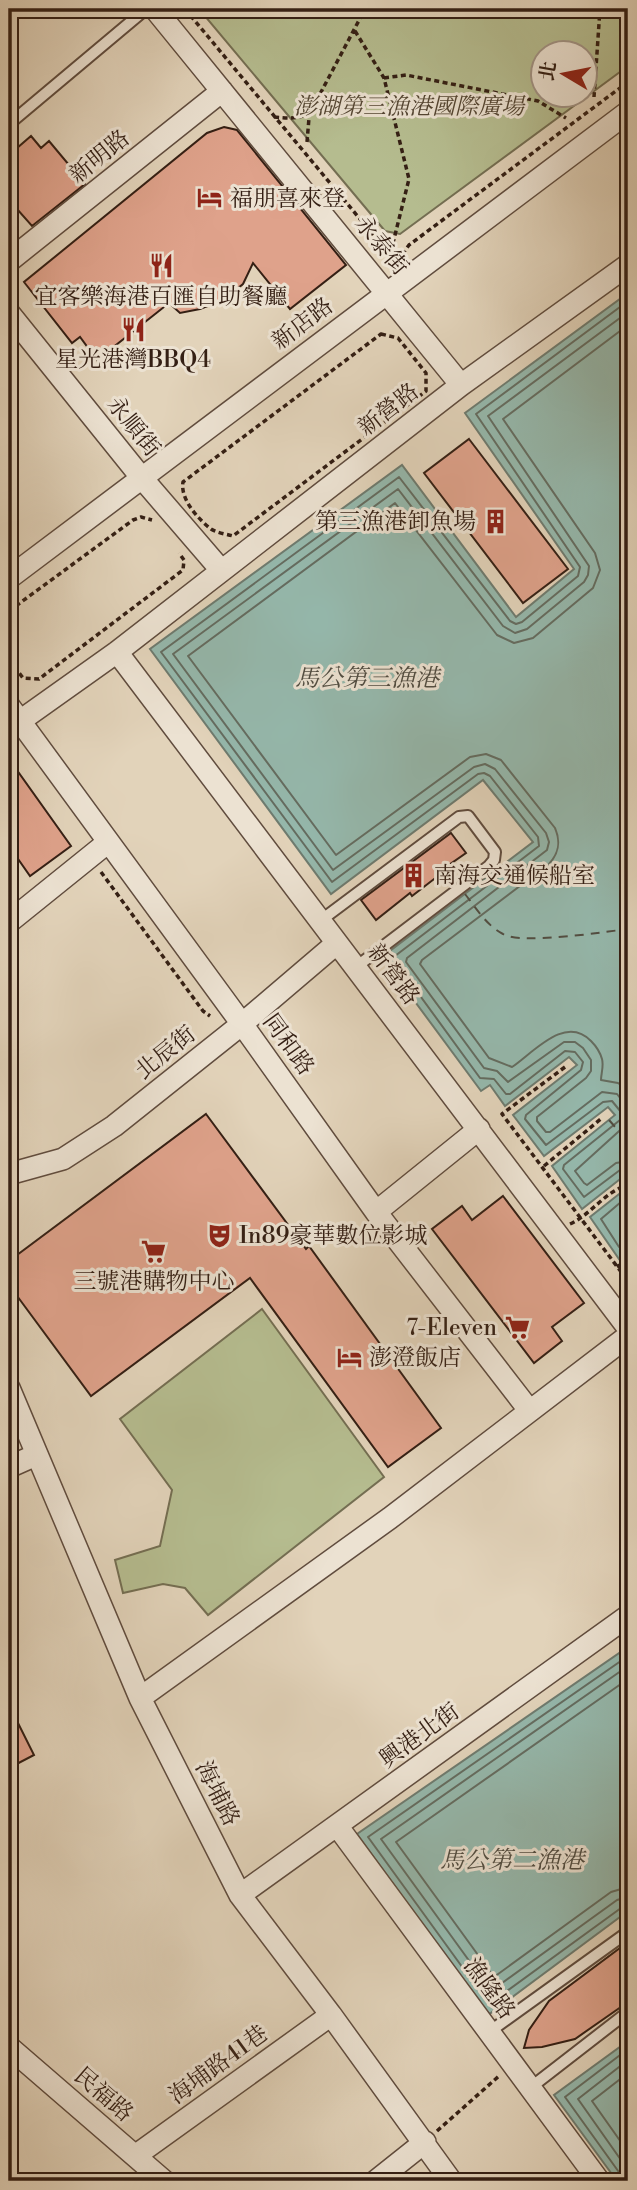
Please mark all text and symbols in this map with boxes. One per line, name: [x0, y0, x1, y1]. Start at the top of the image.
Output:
north arrow: [528, 38, 598, 108]
text: 北: [535, 60, 562, 83]
park label: 澎湖第三漁港國際廣場: [294, 93, 526, 121]
street label: 新明路: [64, 124, 135, 189]
hotel icon: 福朋喜來登: [196, 184, 224, 212]
place label: 福朋喜來登: [230, 185, 345, 213]
street label: 永泰街: [348, 210, 414, 281]
restaurant icon: 宜客樂海港百匯自助餐廳: [147, 252, 175, 280]
place label: 宜客樂海港百匯自助餐廳: [35, 283, 288, 311]
street label: 新店路: [267, 292, 339, 356]
restaurant icon: 星光港灣BBQ4: [119, 315, 147, 343]
place label: 星光港灣BBQ4: [55, 346, 211, 374]
street label: 新營路: [353, 378, 424, 442]
street label: 永順街: [101, 391, 166, 462]
building icon: 第三漁港卸魚場: [482, 507, 510, 535]
place label: 第三漁港卸魚場: [315, 508, 476, 536]
water label: 馬公第三漁港: [295, 664, 442, 694]
building icon: 南海交通候船室: [400, 861, 428, 889]
place label: 南海交通候船室: [434, 862, 595, 890]
street label: 新營路: [361, 939, 425, 1011]
street label: 同和路: [257, 1008, 320, 1081]
street label: 北辰街: [130, 1020, 201, 1085]
theatre icon: In89豪華數位影城: [205, 1221, 233, 1249]
place label: In89豪華數位影城: [239, 1222, 427, 1250]
supermarket icon: 三號港購物中心: [140, 1237, 168, 1265]
place label: 三號港購物中心: [74, 1268, 235, 1296]
supermarket icon: 7-Eleven: [503, 1313, 531, 1341]
place label: 7-Eleven: [406, 1314, 497, 1342]
hotel icon: 澎澄飯店: [335, 1343, 363, 1371]
place label: 澎澄飯店: [369, 1344, 461, 1372]
street label: 興港北街: [374, 1697, 465, 1774]
street label: 海埔路: [189, 1756, 245, 1831]
water label: 馬公第二漁港: [440, 1846, 587, 1876]
street label: 漁隆路: [458, 1952, 521, 2025]
street label: 海埔路41巷: [164, 2020, 274, 2110]
street label: 民福路: [68, 2062, 139, 2128]

